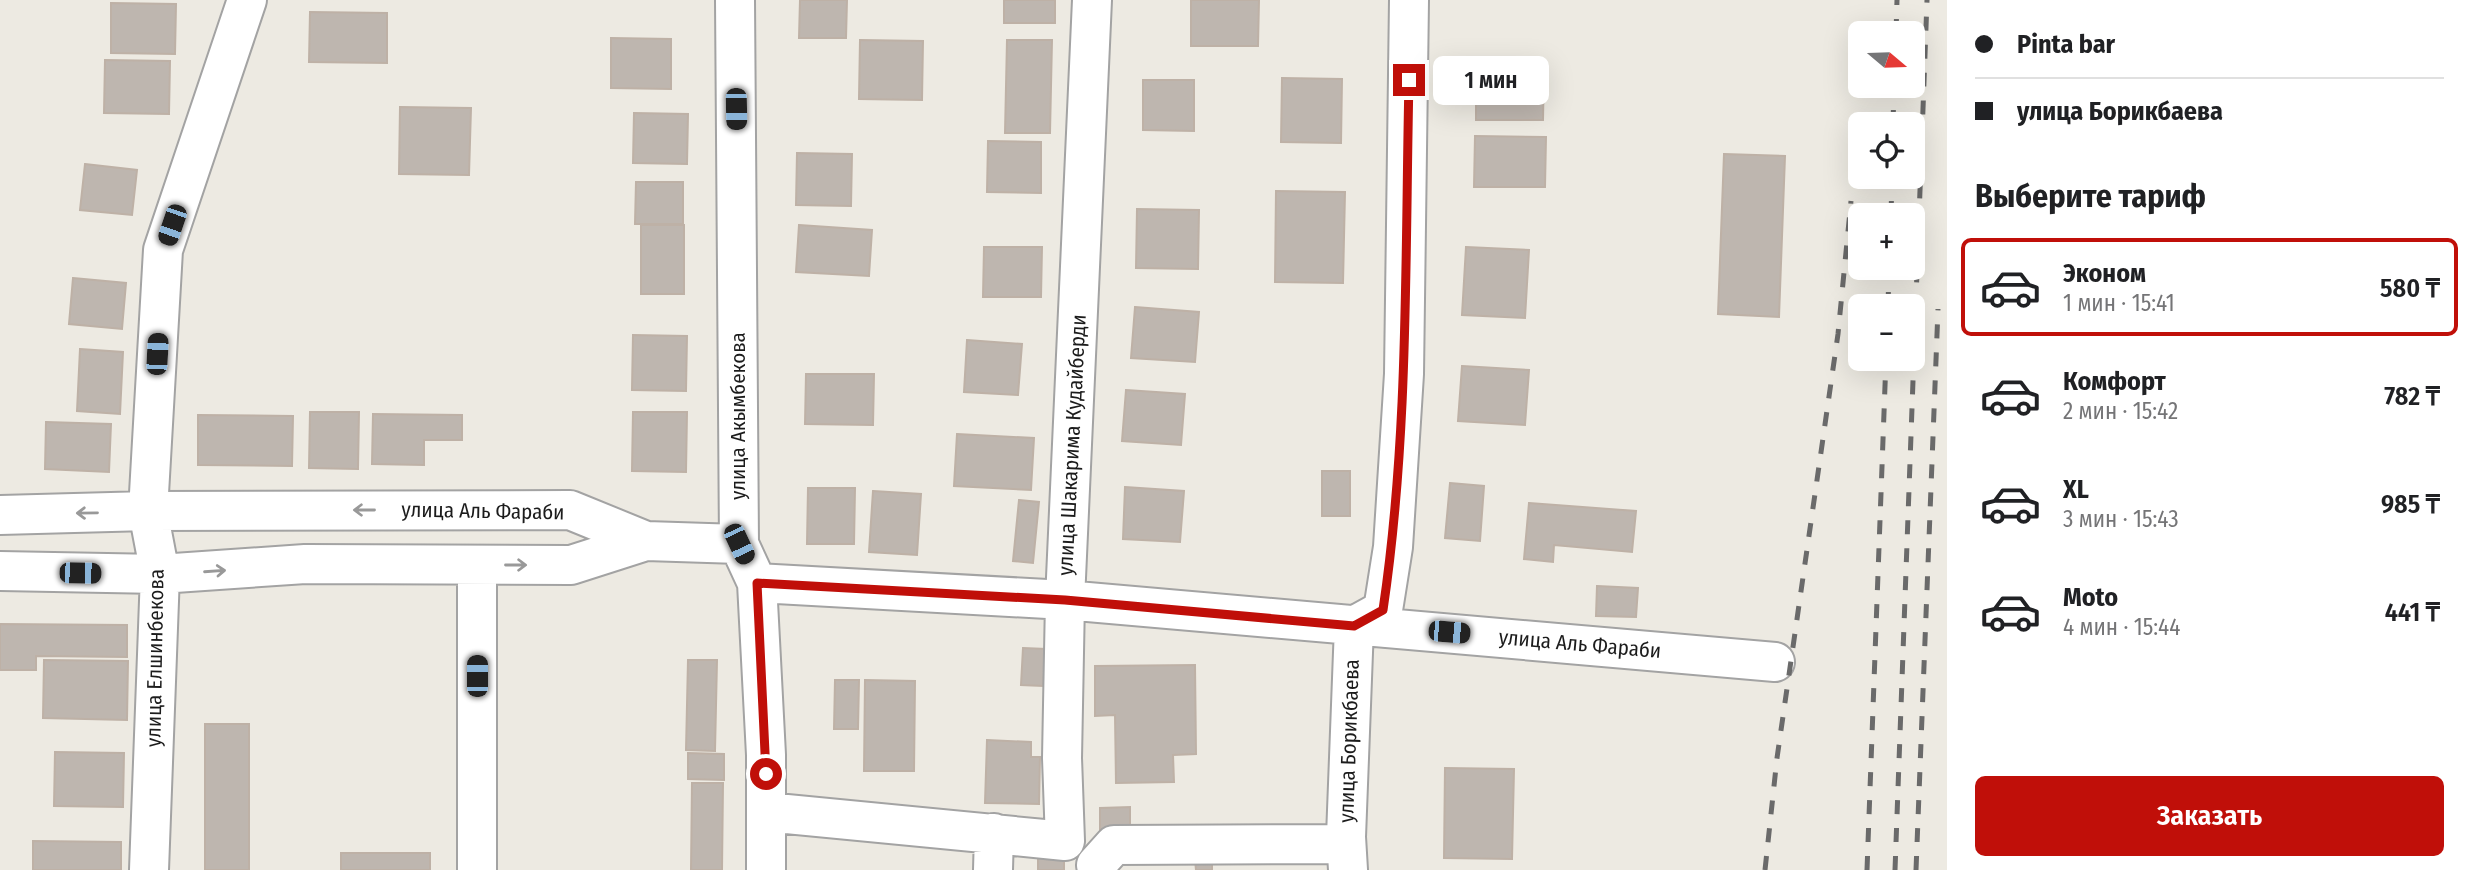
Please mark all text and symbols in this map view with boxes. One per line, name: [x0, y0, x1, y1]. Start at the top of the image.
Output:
north arrow: [1848, 21, 1925, 98]
map controls: [1848, 21, 1925, 371]
text: Pinta bar: [2017, 29, 2115, 60]
callout: 1 мин: [1434, 56, 1549, 104]
route end: [1393, 64, 1425, 96]
text: 1 мин: [1464, 66, 1518, 94]
car: [726, 88, 747, 130]
text: улица Борикбаева: [2017, 96, 2223, 127]
button: locate: [1848, 112, 1925, 189]
text: Выберите тариф: [1975, 177, 2206, 215]
car: [156, 202, 189, 248]
button: +: [1848, 203, 1925, 280]
icon: car: [1979, 256, 2042, 319]
text: Эконом: [2063, 258, 2146, 289]
text: 580 ₸: [2380, 273, 2440, 304]
text: 1 мин · 15:41: [2063, 289, 2175, 317]
button: −: [1848, 294, 1925, 371]
street label: улица Шакарима Кудайберди: [1052, 314, 1092, 576]
car: [146, 332, 169, 376]
street label: улица Акымбекова: [725, 332, 751, 500]
icon: car: [1979, 364, 2042, 427]
text: Комфорт: [2063, 366, 2166, 397]
text: 782 ₸: [2384, 381, 2440, 412]
text: 2 мин · 15:42: [2063, 397, 2178, 425]
icon: car: [1979, 472, 2042, 535]
text: XL: [2063, 474, 2089, 505]
text: 985 ₸: [2381, 489, 2440, 520]
street label: улица Аль Фараби: [401, 497, 565, 525]
one-way arrow: [352, 503, 375, 517]
text: 3 мин · 15:43: [2063, 505, 2179, 533]
one-way arrow: [76, 506, 99, 519]
car: [721, 521, 758, 567]
one-way arrow: [504, 558, 527, 572]
car: [59, 562, 102, 584]
one-way arrow: [203, 564, 226, 577]
street label: улица Елшинбекова: [140, 569, 170, 747]
icon: car: [1979, 580, 2042, 643]
text: Moto: [2063, 582, 2118, 613]
text: 441 ₸: [2385, 597, 2440, 628]
text: 4 мин · 15:44: [2063, 613, 2180, 641]
car: [1428, 620, 1471, 644]
street label: улица Аль Фараби: [1498, 624, 1662, 664]
car: [467, 655, 488, 697]
street label: улица Борикбаева: [1333, 659, 1365, 823]
route start: [750, 758, 782, 790]
button: Заказать: [1975, 776, 2444, 856]

